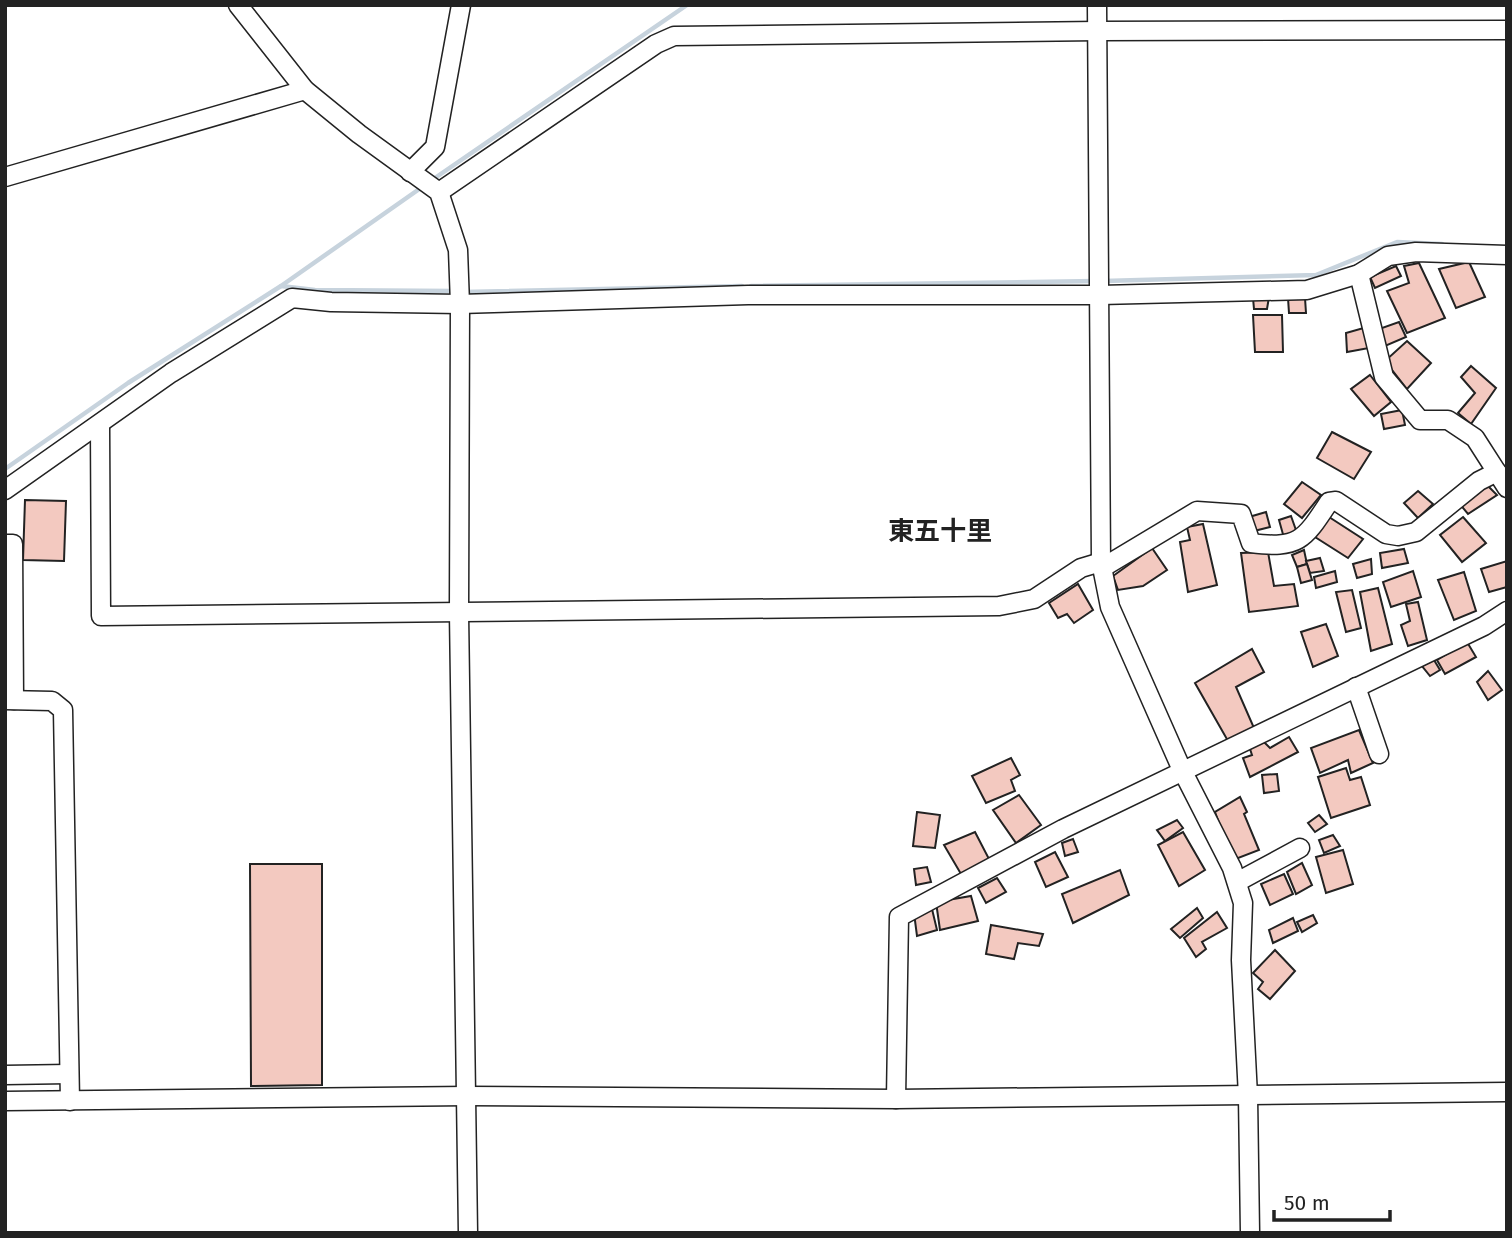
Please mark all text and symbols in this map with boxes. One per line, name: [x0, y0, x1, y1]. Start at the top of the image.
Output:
district label: 東五十里: [888, 516, 992, 547]
scale bar: [1274, 1178, 1390, 1222]
text: 50 m: [1284, 1190, 1330, 1216]

